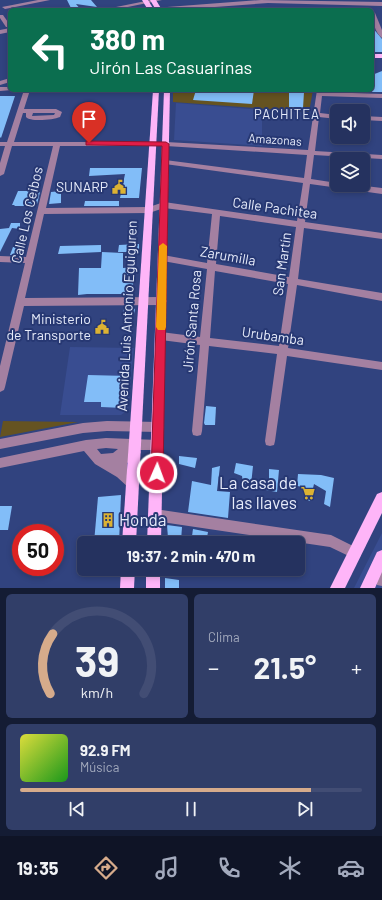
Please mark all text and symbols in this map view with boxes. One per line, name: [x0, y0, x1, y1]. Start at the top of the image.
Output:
text: 380 m: [90, 22, 165, 56]
icon: left: [24, 24, 76, 76]
text: Jirón Las Casuarinas: [90, 56, 252, 78]
pin: [72, 102, 106, 143]
map controls: [330, 104, 370, 192]
button: sound: [330, 104, 370, 144]
district label: PACHITEA: [254, 106, 320, 122]
icon: arrive: [78, 108, 100, 130]
street label: Amazonas: [248, 130, 303, 148]
button: layers: [330, 152, 370, 192]
street label: Calle Los Ceibos: [7, 165, 46, 265]
place label: SUNARP: [56, 178, 108, 195]
public building icon: SUNARP: [111, 179, 127, 195]
street label: Calle Pachitea: [232, 193, 319, 222]
street label: Avenida Luis Antonio Eguiguren: [113, 220, 140, 412]
street label: San Martín: [269, 231, 294, 297]
street label: Zarumilla: [199, 242, 257, 269]
street label: Jirón Santa Rosa: [179, 269, 204, 373]
place label: Ministerio de Transporte: [6, 310, 91, 343]
public building icon: Ministerio de Transporte: [94, 319, 110, 335]
street label: Urubamba: [241, 323, 305, 348]
position arrow: [136, 452, 178, 494]
place label: La casa de las llaves: [219, 472, 297, 512]
supermarket icon: La casa de las llaves: [300, 485, 316, 501]
place label: Honda: [119, 509, 166, 529]
building icon: Honda: [100, 512, 116, 528]
speed limit sign: 50: [12, 524, 64, 576]
text: 19:37 · 2 min · 470 m: [127, 547, 255, 565]
text: Clima: [208, 629, 240, 645]
text: 39: [75, 635, 119, 685]
text: 21.5°: [254, 649, 316, 685]
text: −: [208, 654, 219, 680]
text: +: [351, 654, 362, 680]
text: km/h: [81, 684, 113, 701]
text: 92.9 FM: [80, 741, 131, 759]
text: Música: [80, 759, 119, 775]
icon: previous: [66, 798, 88, 820]
icon: pause: [180, 798, 202, 820]
icon: next: [294, 798, 316, 820]
icon: directions: [92, 854, 120, 882]
icon: music: [153, 854, 181, 882]
icon: phone: [215, 854, 243, 882]
icon: climate: [276, 854, 304, 882]
icon: car: [337, 854, 365, 882]
text: 19:35: [17, 857, 59, 879]

